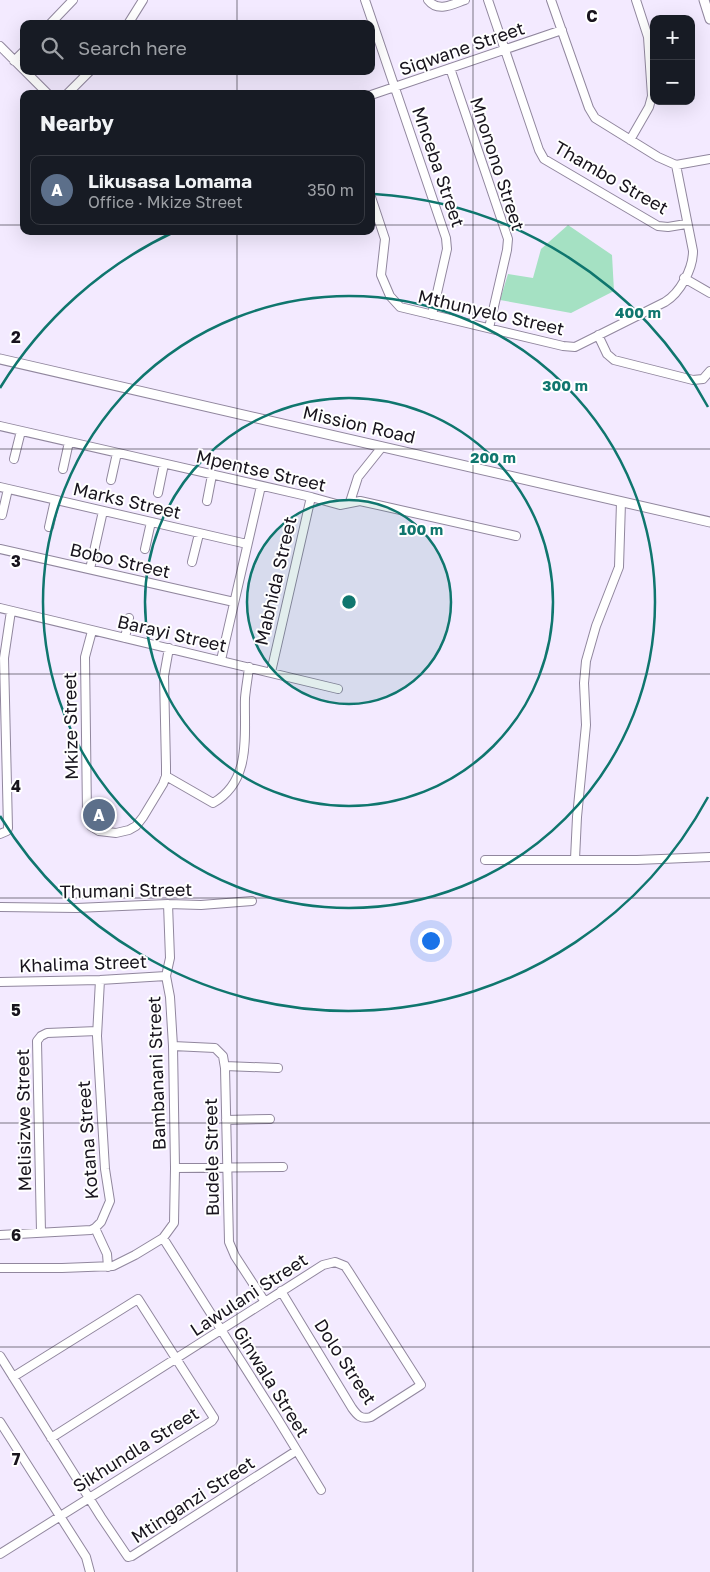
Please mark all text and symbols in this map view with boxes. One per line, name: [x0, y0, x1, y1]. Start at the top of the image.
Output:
text: C: [586, 6, 598, 26]
map controls: [650, 15, 695, 105]
button: +: [650, 15, 695, 60]
street label: Siqwane Street: [396, 16, 527, 80]
search box: [20, 20, 375, 75]
icon: search: [38, 34, 66, 62]
text: Search here: [78, 36, 187, 59]
button: −: [650, 60, 695, 105]
street label: Mnonono Street: [466, 94, 530, 233]
street label: Mnceba Street: [408, 104, 470, 230]
text: Nearby: [40, 110, 114, 136]
street label: Thambo Street: [551, 136, 672, 219]
text: Likusasa Lomama: [88, 169, 252, 192]
text: A: [51, 180, 63, 200]
text: 350 m: [307, 180, 354, 200]
text: Office · Mkize Street: [88, 192, 243, 212]
street label: Mthunyelo Street: [416, 284, 567, 340]
text: 400 m: [615, 303, 661, 321]
text: 2: [11, 327, 21, 347]
text: 300 m: [542, 376, 588, 394]
street label: Mission Road: [301, 400, 418, 448]
street label: Mpentse Street: [194, 444, 328, 496]
text: 200 m: [470, 448, 516, 466]
street label: Marks Street: [71, 477, 183, 523]
street label: Mabhida Street: [250, 514, 301, 647]
text: 100 m: [399, 520, 443, 538]
street label: Bobo Street: [68, 538, 173, 582]
text: 3: [11, 551, 21, 571]
centre of rings: [340, 593, 358, 611]
street label: Barayi Street: [115, 610, 229, 656]
street label: Mkize Street: [58, 672, 82, 780]
text: 4: [11, 776, 21, 796]
pin: A: [83, 796, 115, 834]
street label: Thumani Street: [59, 878, 193, 902]
your location: [418, 928, 444, 954]
street label: Khalima Street: [19, 950, 147, 976]
street label: Bambanani Street: [142, 996, 170, 1151]
text: 5: [11, 1000, 21, 1020]
street label: Melisizwe Street: [11, 1048, 35, 1192]
street label: Kotana Street: [72, 1080, 102, 1200]
street label: Budele Street: [199, 1098, 223, 1216]
text: 6: [11, 1225, 21, 1245]
street label: Lawulani Street: [186, 1248, 311, 1340]
street label: Dolo Street: [310, 1315, 382, 1408]
street label: Ginwala Street: [229, 1322, 315, 1441]
street label: Sikhundla Street: [68, 1402, 202, 1497]
text: 7: [12, 1449, 21, 1469]
street label: Mtinganzi Street: [127, 1451, 258, 1547]

